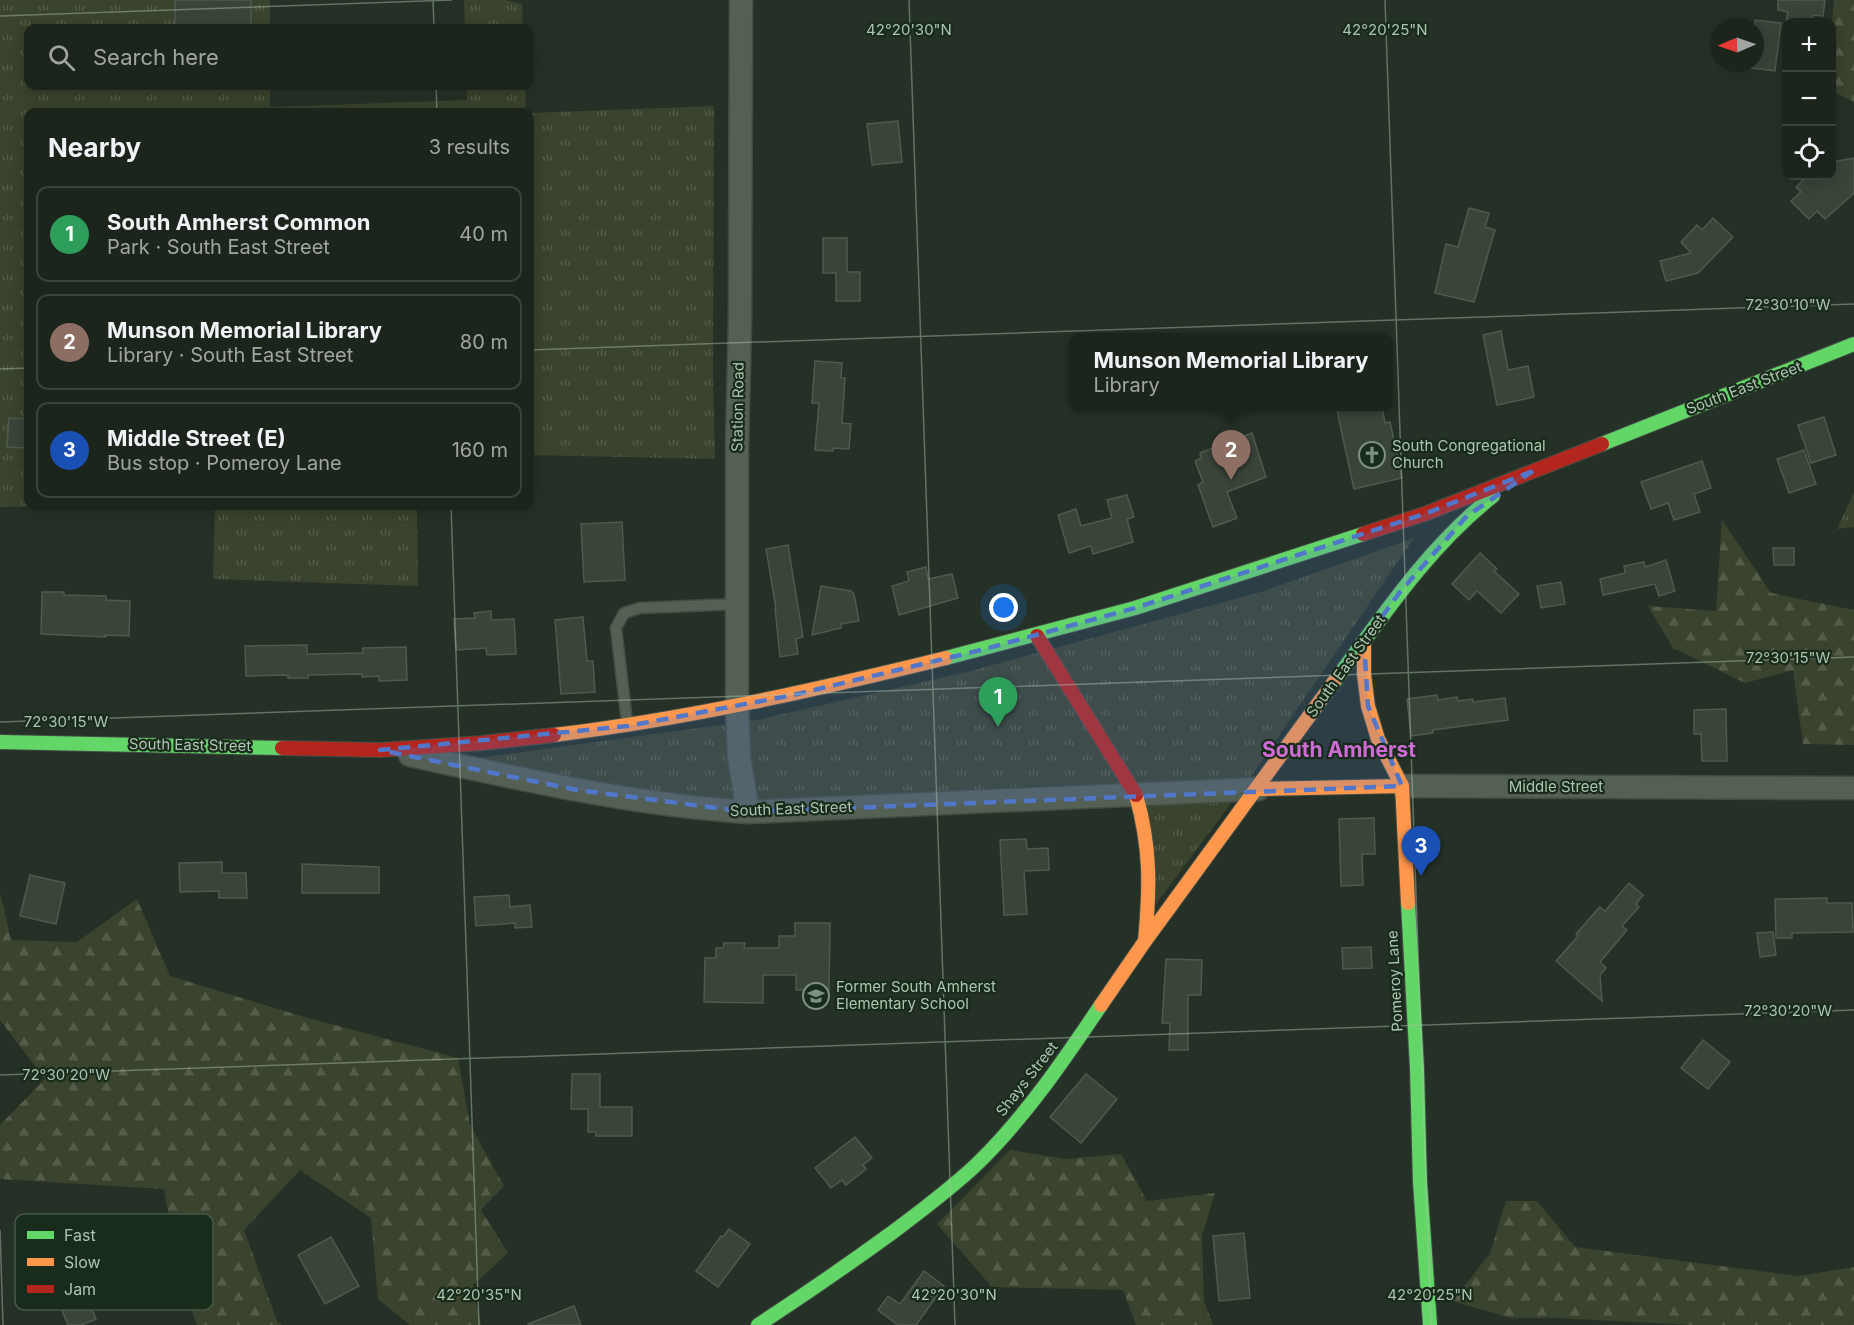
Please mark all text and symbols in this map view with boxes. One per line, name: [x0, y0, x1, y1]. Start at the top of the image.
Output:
north arrow: [1710, 18, 1764, 72]
map controls: [1782, 18, 1836, 180]
button: +: [1782, 18, 1836, 72]
text: 42°20'30"N: [866, 20, 952, 39]
text: 42°20'25"N: [1342, 20, 1428, 39]
search box: [24, 24, 534, 90]
icon: search: [45, 41, 78, 74]
text: Search here: [93, 44, 219, 70]
button: −: [1782, 72, 1836, 126]
button: locate: [1782, 126, 1836, 180]
text: Nearby: [48, 132, 141, 163]
text: 3 results: [429, 135, 510, 159]
text: South Amherst Common: [107, 209, 371, 235]
text: 1: [65, 222, 74, 246]
text: 40 m: [459, 222, 508, 246]
text: Park · South East Street: [107, 235, 330, 259]
text: 72°30'10"W: [1745, 295, 1831, 314]
text: Munson Memorial Library: [107, 317, 382, 343]
text: 2: [63, 330, 76, 354]
text: 80 m: [460, 330, 508, 354]
popup: [1069, 333, 1393, 411]
text: Library · South East Street: [107, 343, 353, 367]
text: Munson Memorial Library: [1093, 347, 1369, 373]
street label: South East Street: [1683, 357, 1804, 418]
street label: Station Road: [727, 362, 748, 452]
text: Library: [1093, 373, 1160, 397]
text: Middle Street (E): [107, 425, 286, 451]
pin: 2: [1212, 430, 1250, 480]
place label: South Congregational Church: [1392, 436, 1546, 472]
text: 3: [63, 438, 76, 462]
text: 160 m: [452, 438, 508, 462]
church icon: South Congregational Church: [1357, 440, 1387, 470]
text: Bus stop · Pomeroy Lane: [107, 451, 342, 475]
your location: [989, 593, 1018, 622]
street label: South East Street: [1302, 611, 1389, 721]
text: 72°30'15"W: [1746, 648, 1831, 667]
pin: 1: [978, 678, 1018, 727]
text: 72°30'15"W: [24, 712, 109, 731]
street label: South East Street: [129, 734, 251, 755]
district label: South Amherst: [1262, 737, 1416, 762]
street label: Middle Street: [1509, 777, 1603, 796]
street label: South East Street: [730, 797, 853, 820]
pin: 3: [1402, 826, 1440, 876]
street label: Pomeroy Lane: [1382, 930, 1407, 1032]
place label: Former South Amherst Elementary School: [836, 977, 996, 1013]
school or university icon: Former South Amherst Elementary School: [801, 981, 831, 1011]
text: 72°30'20"W: [1744, 1001, 1832, 1020]
street label: Shays Street: [992, 1037, 1062, 1120]
text: 72°30'20"W: [22, 1065, 110, 1084]
legend: [15, 1214, 213, 1310]
text: Fast: [64, 1225, 96, 1245]
text: Slow: [64, 1252, 101, 1272]
text: Jam: [64, 1279, 96, 1299]
text: 42°20'35"N: [436, 1285, 522, 1304]
text: 42°20'30"N: [911, 1285, 997, 1304]
text: 42°20'25"N: [1387, 1285, 1473, 1304]

